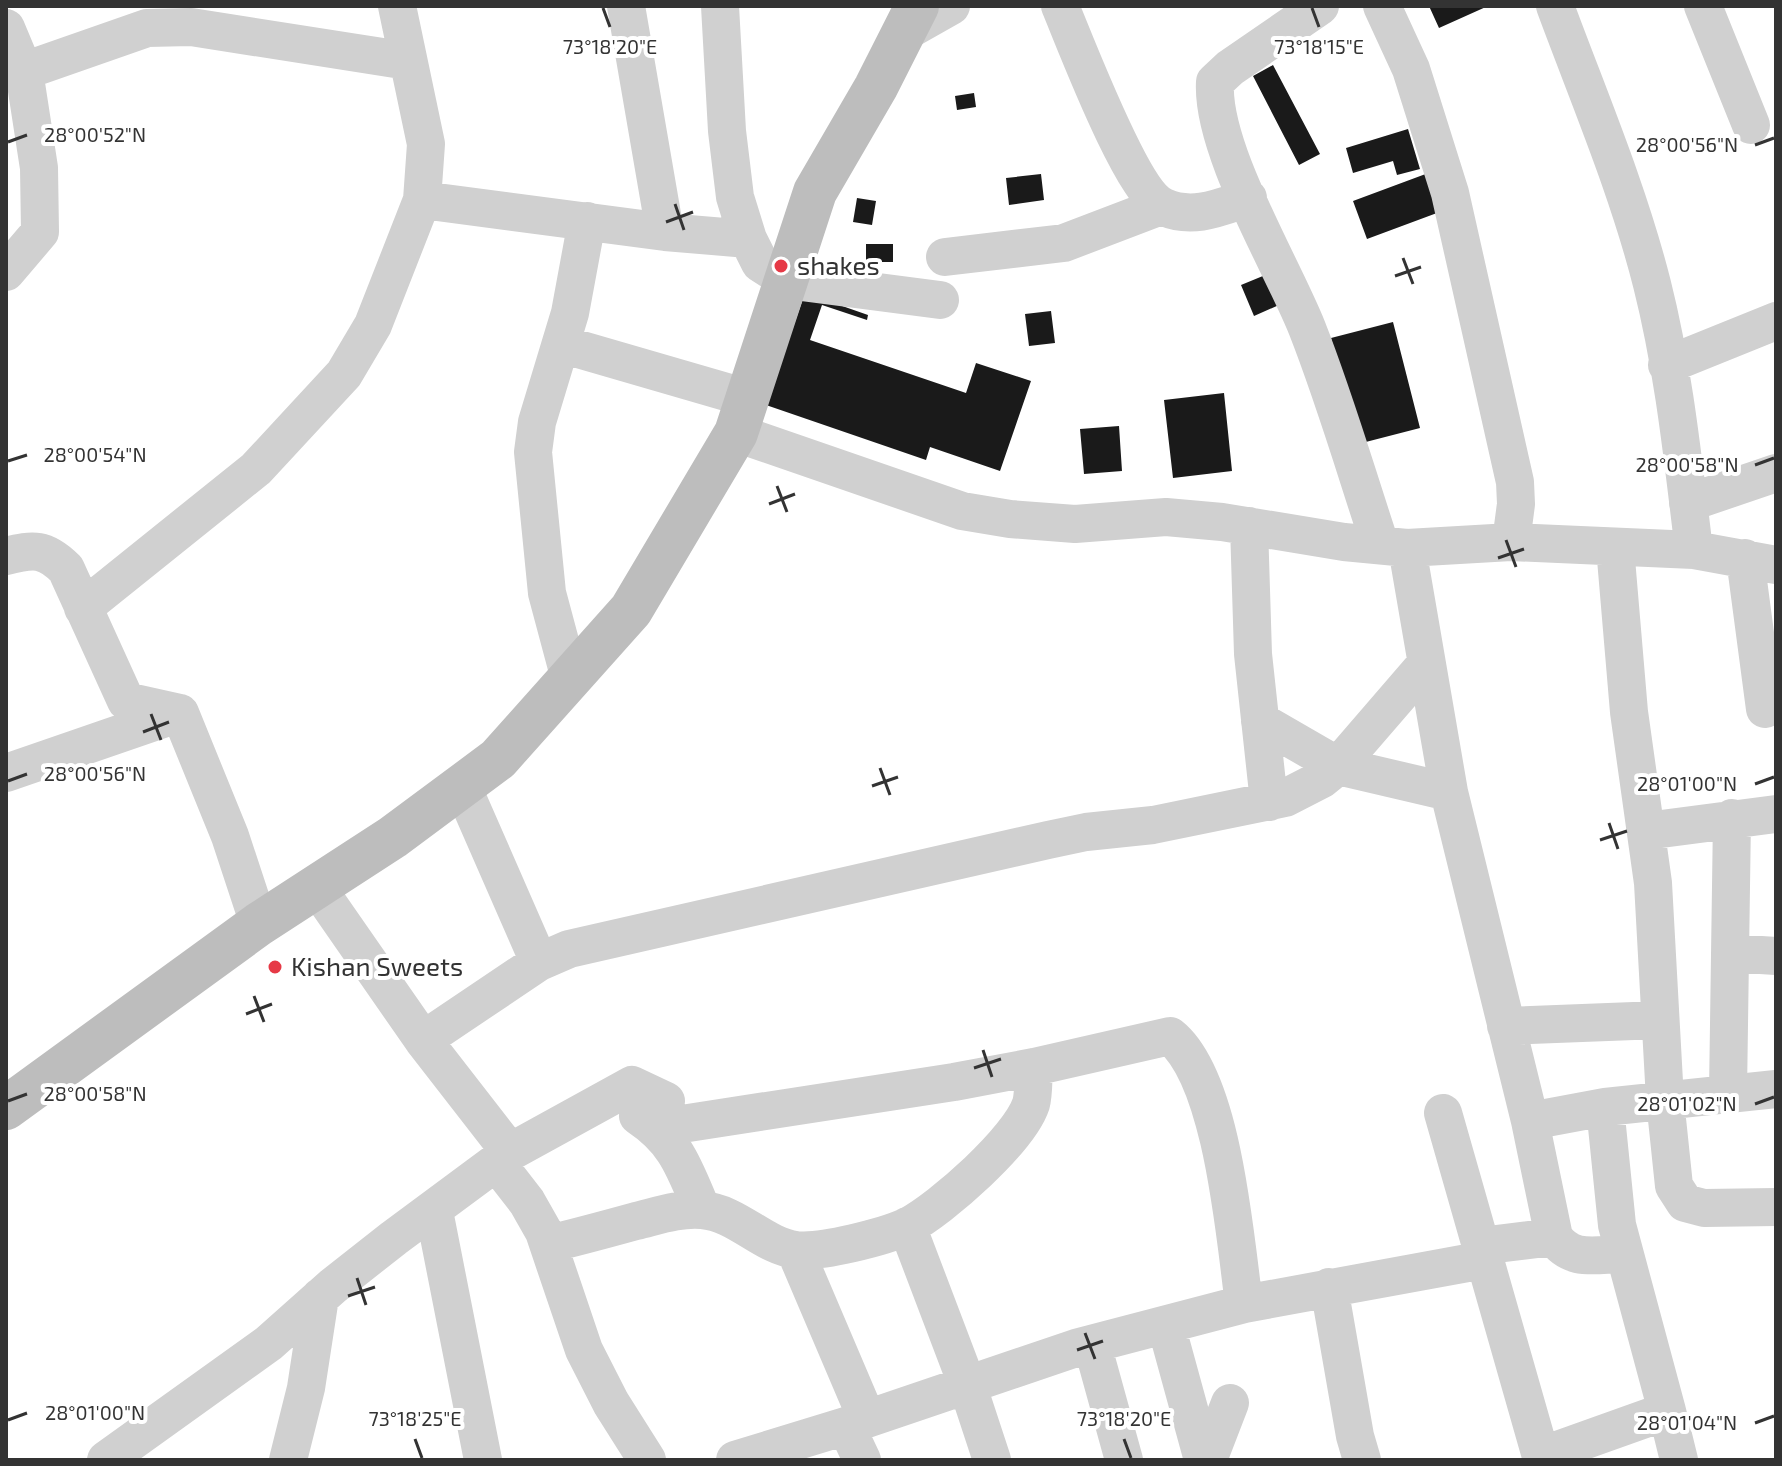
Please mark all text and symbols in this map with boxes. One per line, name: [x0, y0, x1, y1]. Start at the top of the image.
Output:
text: 73°18'20"E: [563, 34, 657, 58]
text: 73°18'15"E: [1274, 34, 1364, 58]
text: 28°00'52"N: [44, 122, 146, 146]
text: 28°00'56"N: [1636, 132, 1738, 156]
place label: shakes: [797, 249, 880, 280]
marker: shakes: [772, 257, 790, 275]
text: 28°00'54"N: [43, 442, 147, 466]
text: 28°00'58"N: [1636, 452, 1738, 476]
text: 28°00'56"N: [44, 761, 146, 785]
text: 28°01'00"N: [1637, 771, 1737, 795]
place label: Kishan Sweets: [291, 950, 463, 981]
marker: Kishan Sweets: [266, 958, 284, 976]
text: 28°00'58"N: [44, 1081, 146, 1105]
text: 28°01'02"N: [1637, 1091, 1737, 1115]
text: 28°01'00"N: [45, 1400, 145, 1424]
text: 73°18'25"E: [368, 1406, 462, 1430]
text: 73°18'20"E: [1077, 1406, 1171, 1430]
text: 28°01'04"N: [1637, 1410, 1737, 1434]

